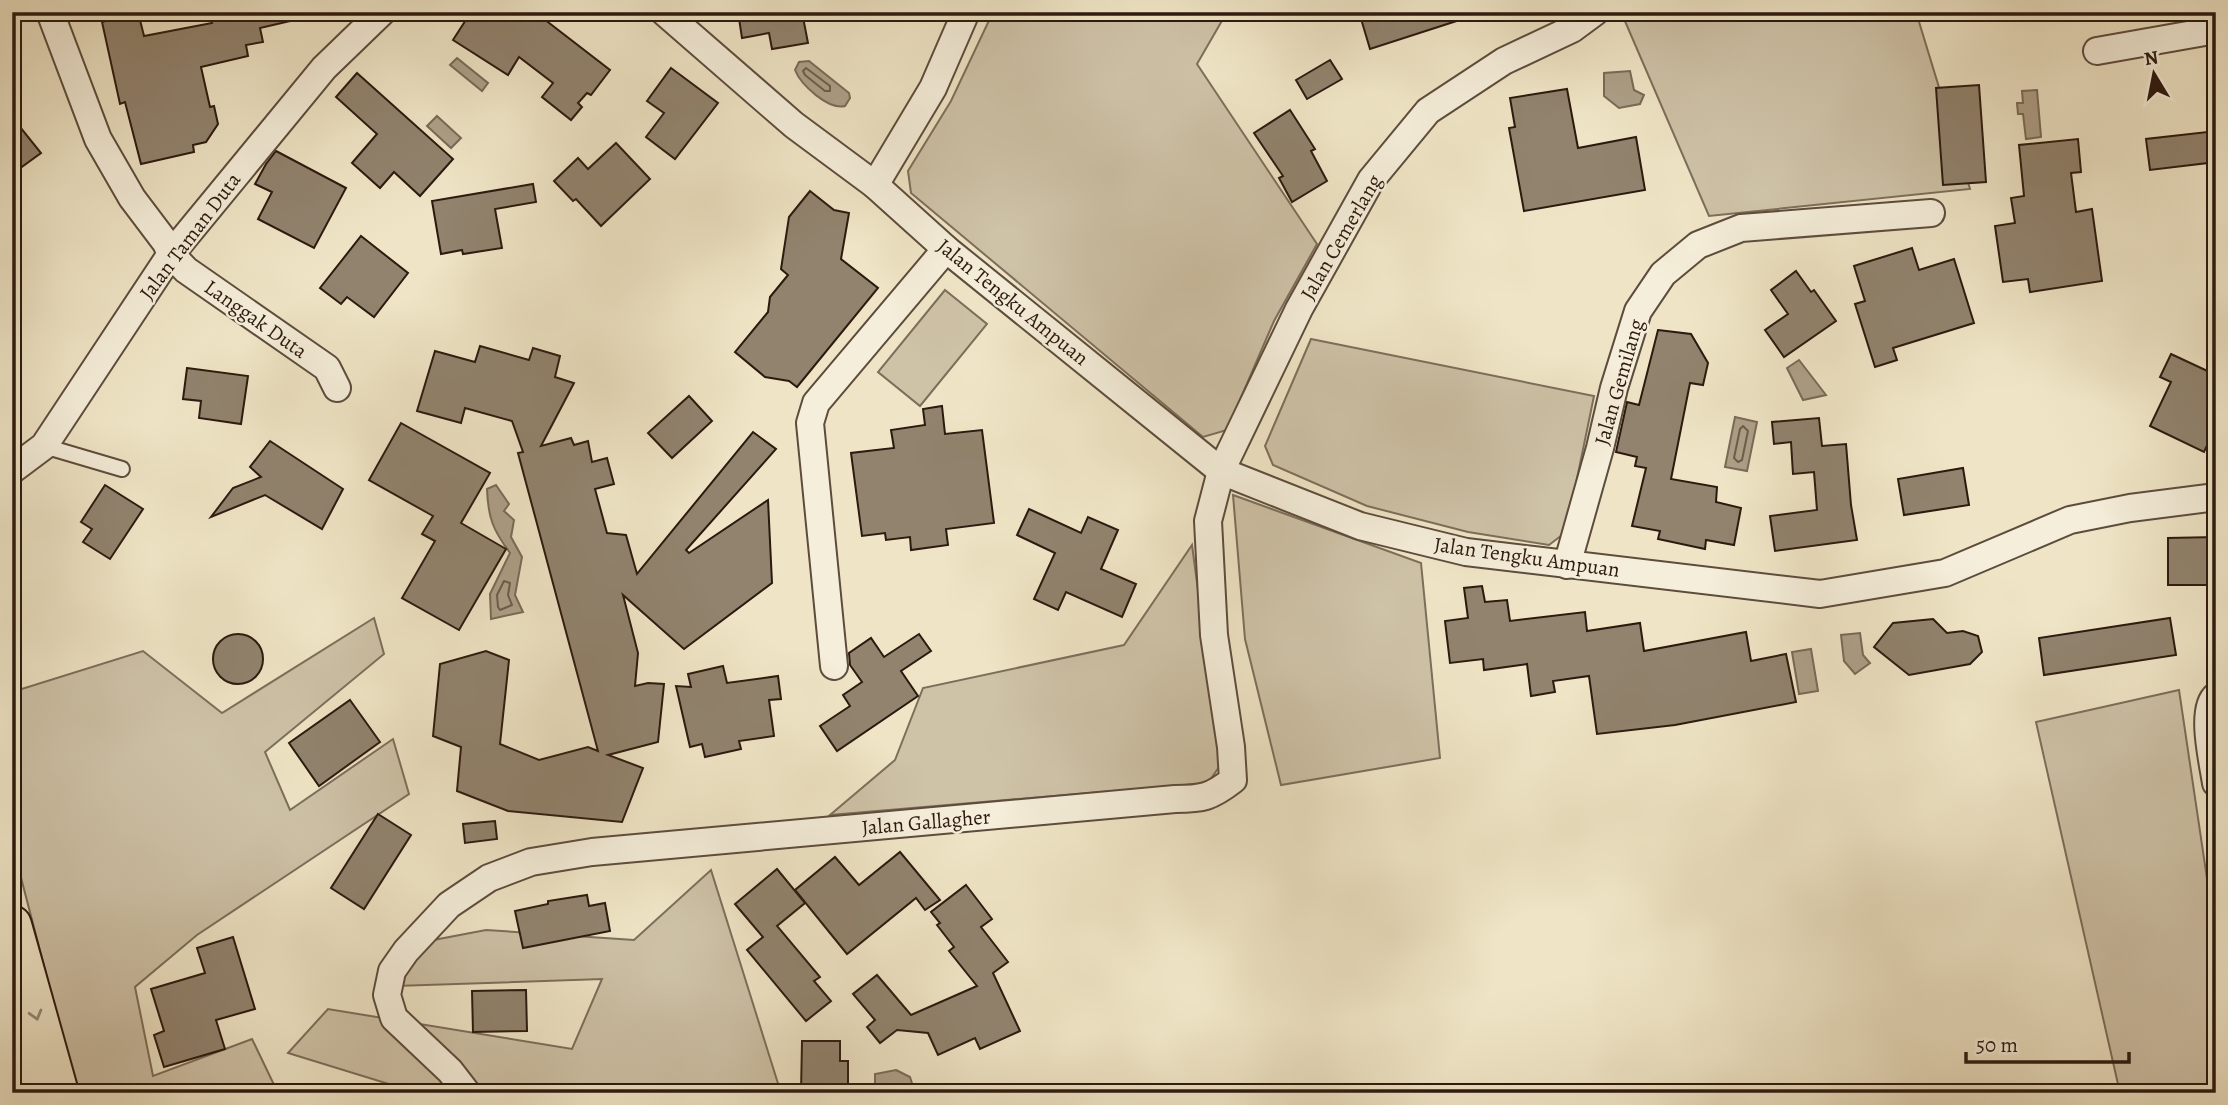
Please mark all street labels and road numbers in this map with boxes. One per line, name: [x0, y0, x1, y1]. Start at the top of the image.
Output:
street label: Jalan Taman Duta: [133, 166, 247, 305]
street label: Jalan Cemerlang: [1294, 169, 1389, 305]
street label: Jalan Tengku Ampuan: [931, 232, 1095, 372]
street label: Langgak Duta: [199, 273, 313, 365]
street label: Jalan Gemilang: [1588, 315, 1650, 448]
street label: Jalan Tengku Ampuan: [1432, 530, 1622, 584]
street label: Jalan Gallagher: [860, 802, 992, 842]

